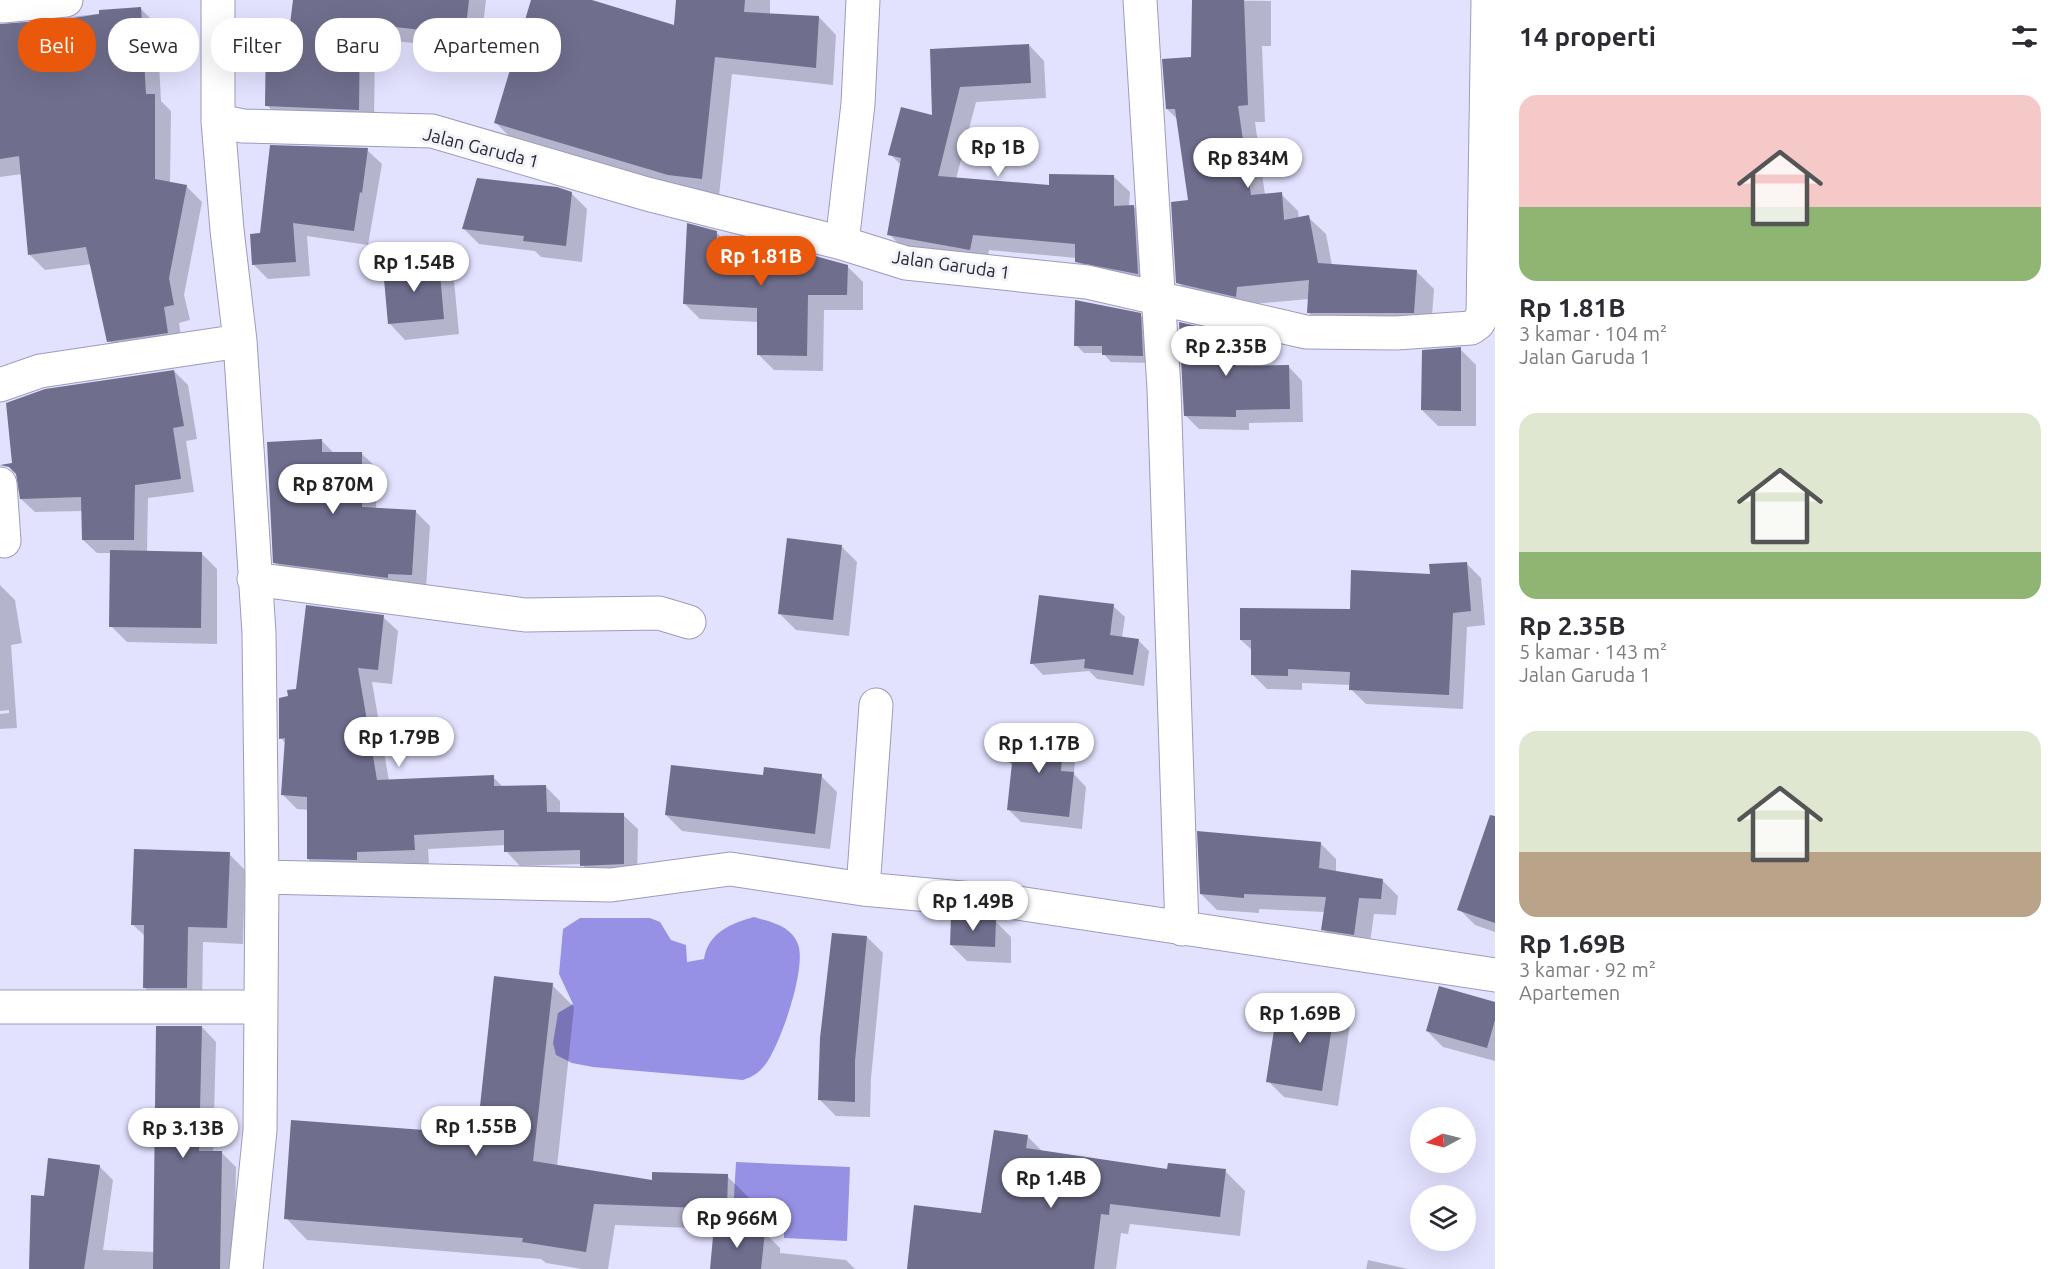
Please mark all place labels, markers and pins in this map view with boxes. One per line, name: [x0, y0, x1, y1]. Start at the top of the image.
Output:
pin: Rp 1B: [956, 127, 1040, 178]
pin: Rp 834M: [1193, 138, 1303, 189]
pin: Rp 1.81B: [699, 236, 823, 287]
pin: Rp 1.54B: [352, 242, 476, 293]
pin: Rp 2.35B: [1164, 326, 1288, 377]
pin: Rp 870M: [278, 464, 388, 515]
pin: Rp 1.79B: [337, 717, 461, 768]
pin: Rp 1.17B: [977, 723, 1101, 774]
pin: Rp 1.49B: [911, 881, 1035, 932]
pin: Rp 1.69B: [1238, 993, 1362, 1044]
pin: Rp 1.55B: [414, 1106, 538, 1157]
pin: Rp 3.13B: [121, 1108, 245, 1159]
pin: Rp 1.4B: [996, 1158, 1106, 1209]
pin: Rp 966M: [682, 1198, 792, 1249]

